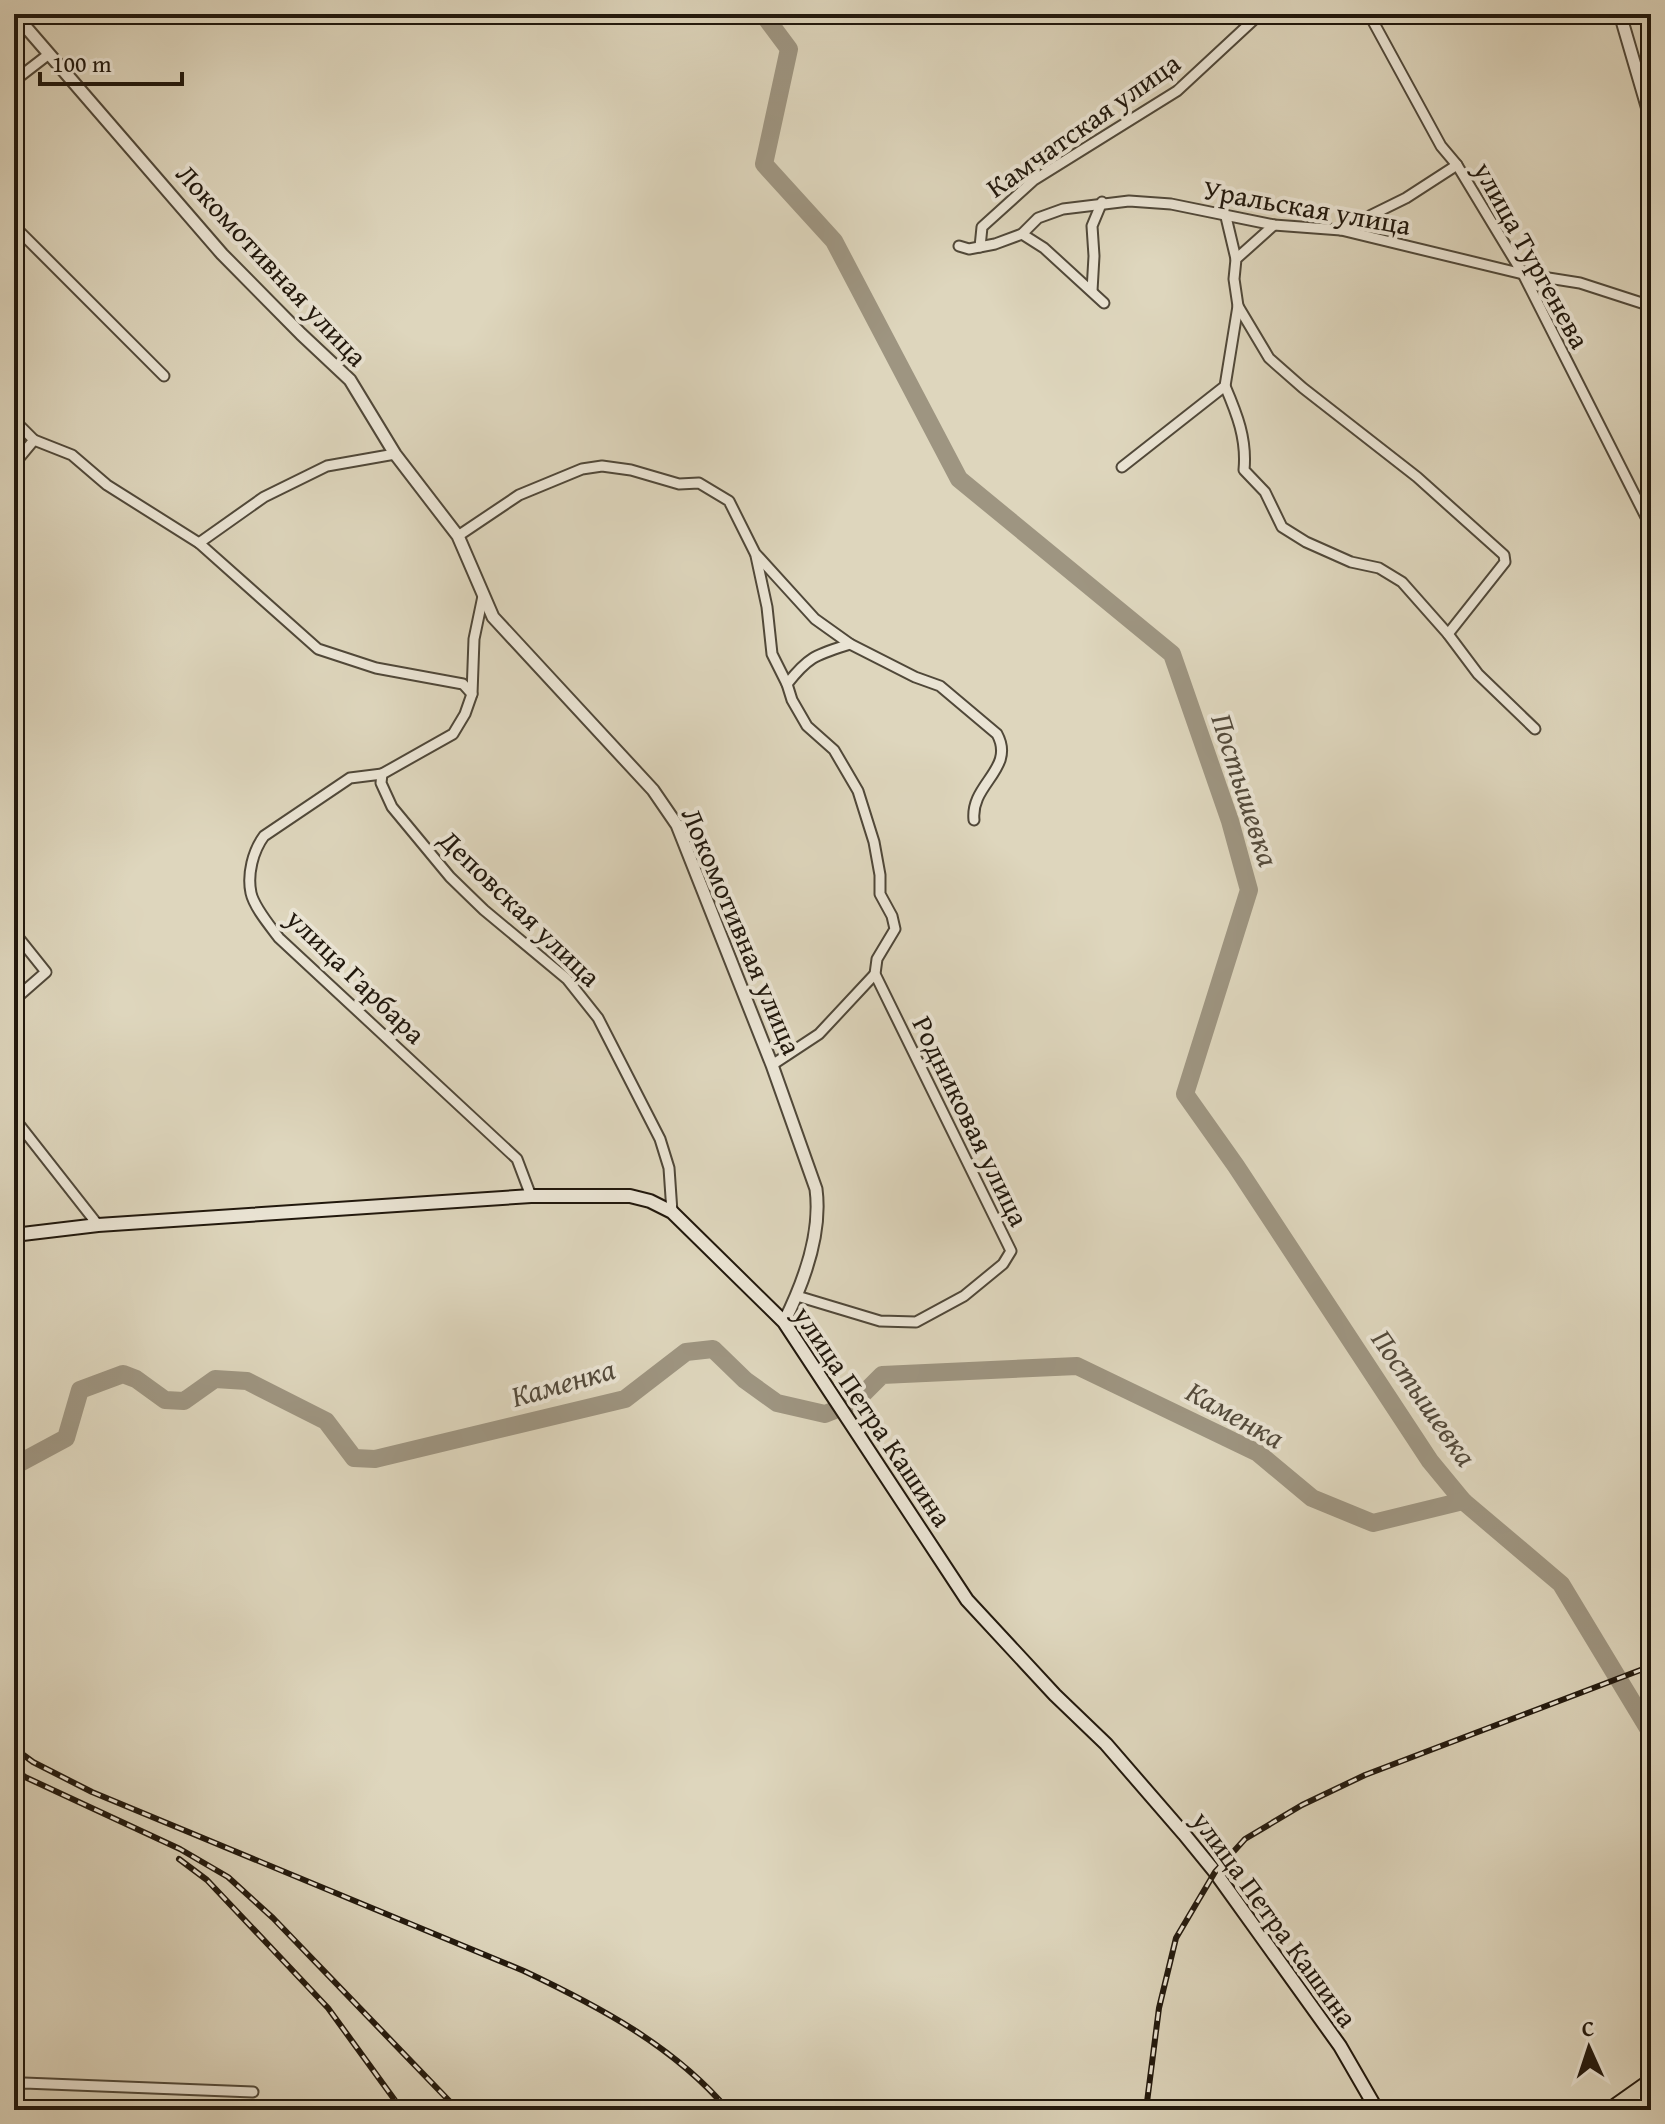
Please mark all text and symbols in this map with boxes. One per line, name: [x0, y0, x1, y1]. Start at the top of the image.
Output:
scale bar: [40, 36, 182, 86]
street label: Камчатская улица: [977, 42, 1189, 207]
text: 100 m: [52, 46, 112, 81]
street label: улица Тургенева: [1464, 153, 1601, 356]
street label: Локомотивная улица: [167, 154, 378, 376]
street label: Уральская улица: [1200, 168, 1415, 245]
water label: Постышевка: [1201, 708, 1291, 872]
street label: Локомотивная улица: [672, 801, 813, 1061]
street label: Деповская улица: [429, 819, 611, 996]
street label: улица Гарбара: [277, 898, 436, 1053]
street label: Родниковая улица: [903, 1009, 1040, 1233]
street label: улица Петра Кашина: [783, 1296, 963, 1535]
water label: Постышевка: [1361, 1320, 1488, 1475]
water label: Каменка: [506, 1346, 620, 1418]
water label: Каменка: [1178, 1369, 1293, 1459]
street label: улица Петра Кашина: [1182, 1801, 1369, 2036]
north arrow: [1549, 2008, 1629, 2088]
text: С: [1581, 2012, 1595, 2044]

